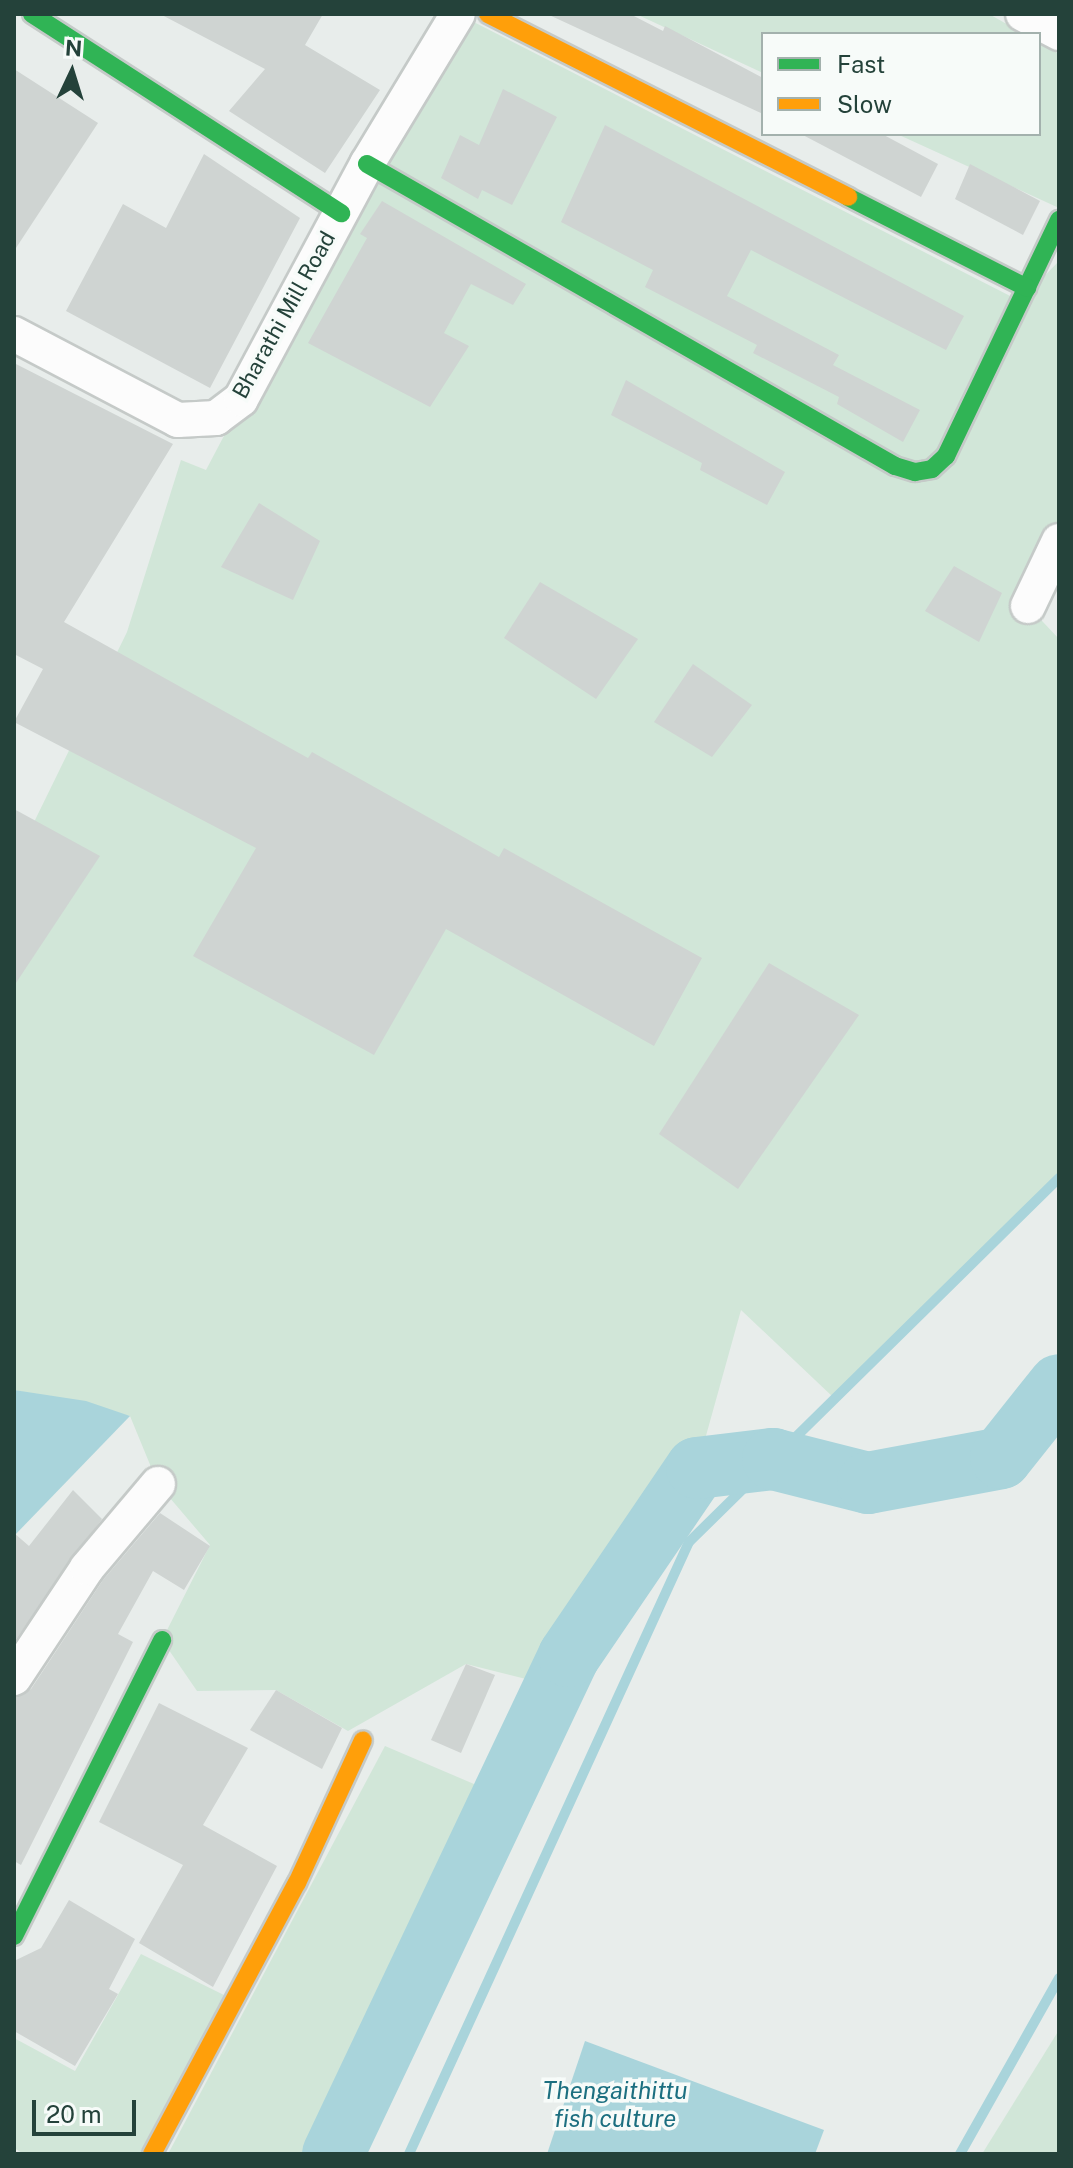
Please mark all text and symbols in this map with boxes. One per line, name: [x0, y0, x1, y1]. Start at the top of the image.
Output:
north arrow: [32, 32, 112, 112]
legend: [761, 32, 1041, 136]
text: N: [64, 34, 83, 62]
text: Fast: [837, 50, 885, 78]
text: Slow: [837, 90, 892, 118]
street label: Bharathi Mill Road: [227, 227, 341, 403]
water label: Thengaithittu fish culture: [543, 2077, 687, 2133]
scale bar: [36, 2084, 140, 2134]
text: 20 m: [46, 2100, 102, 2128]

